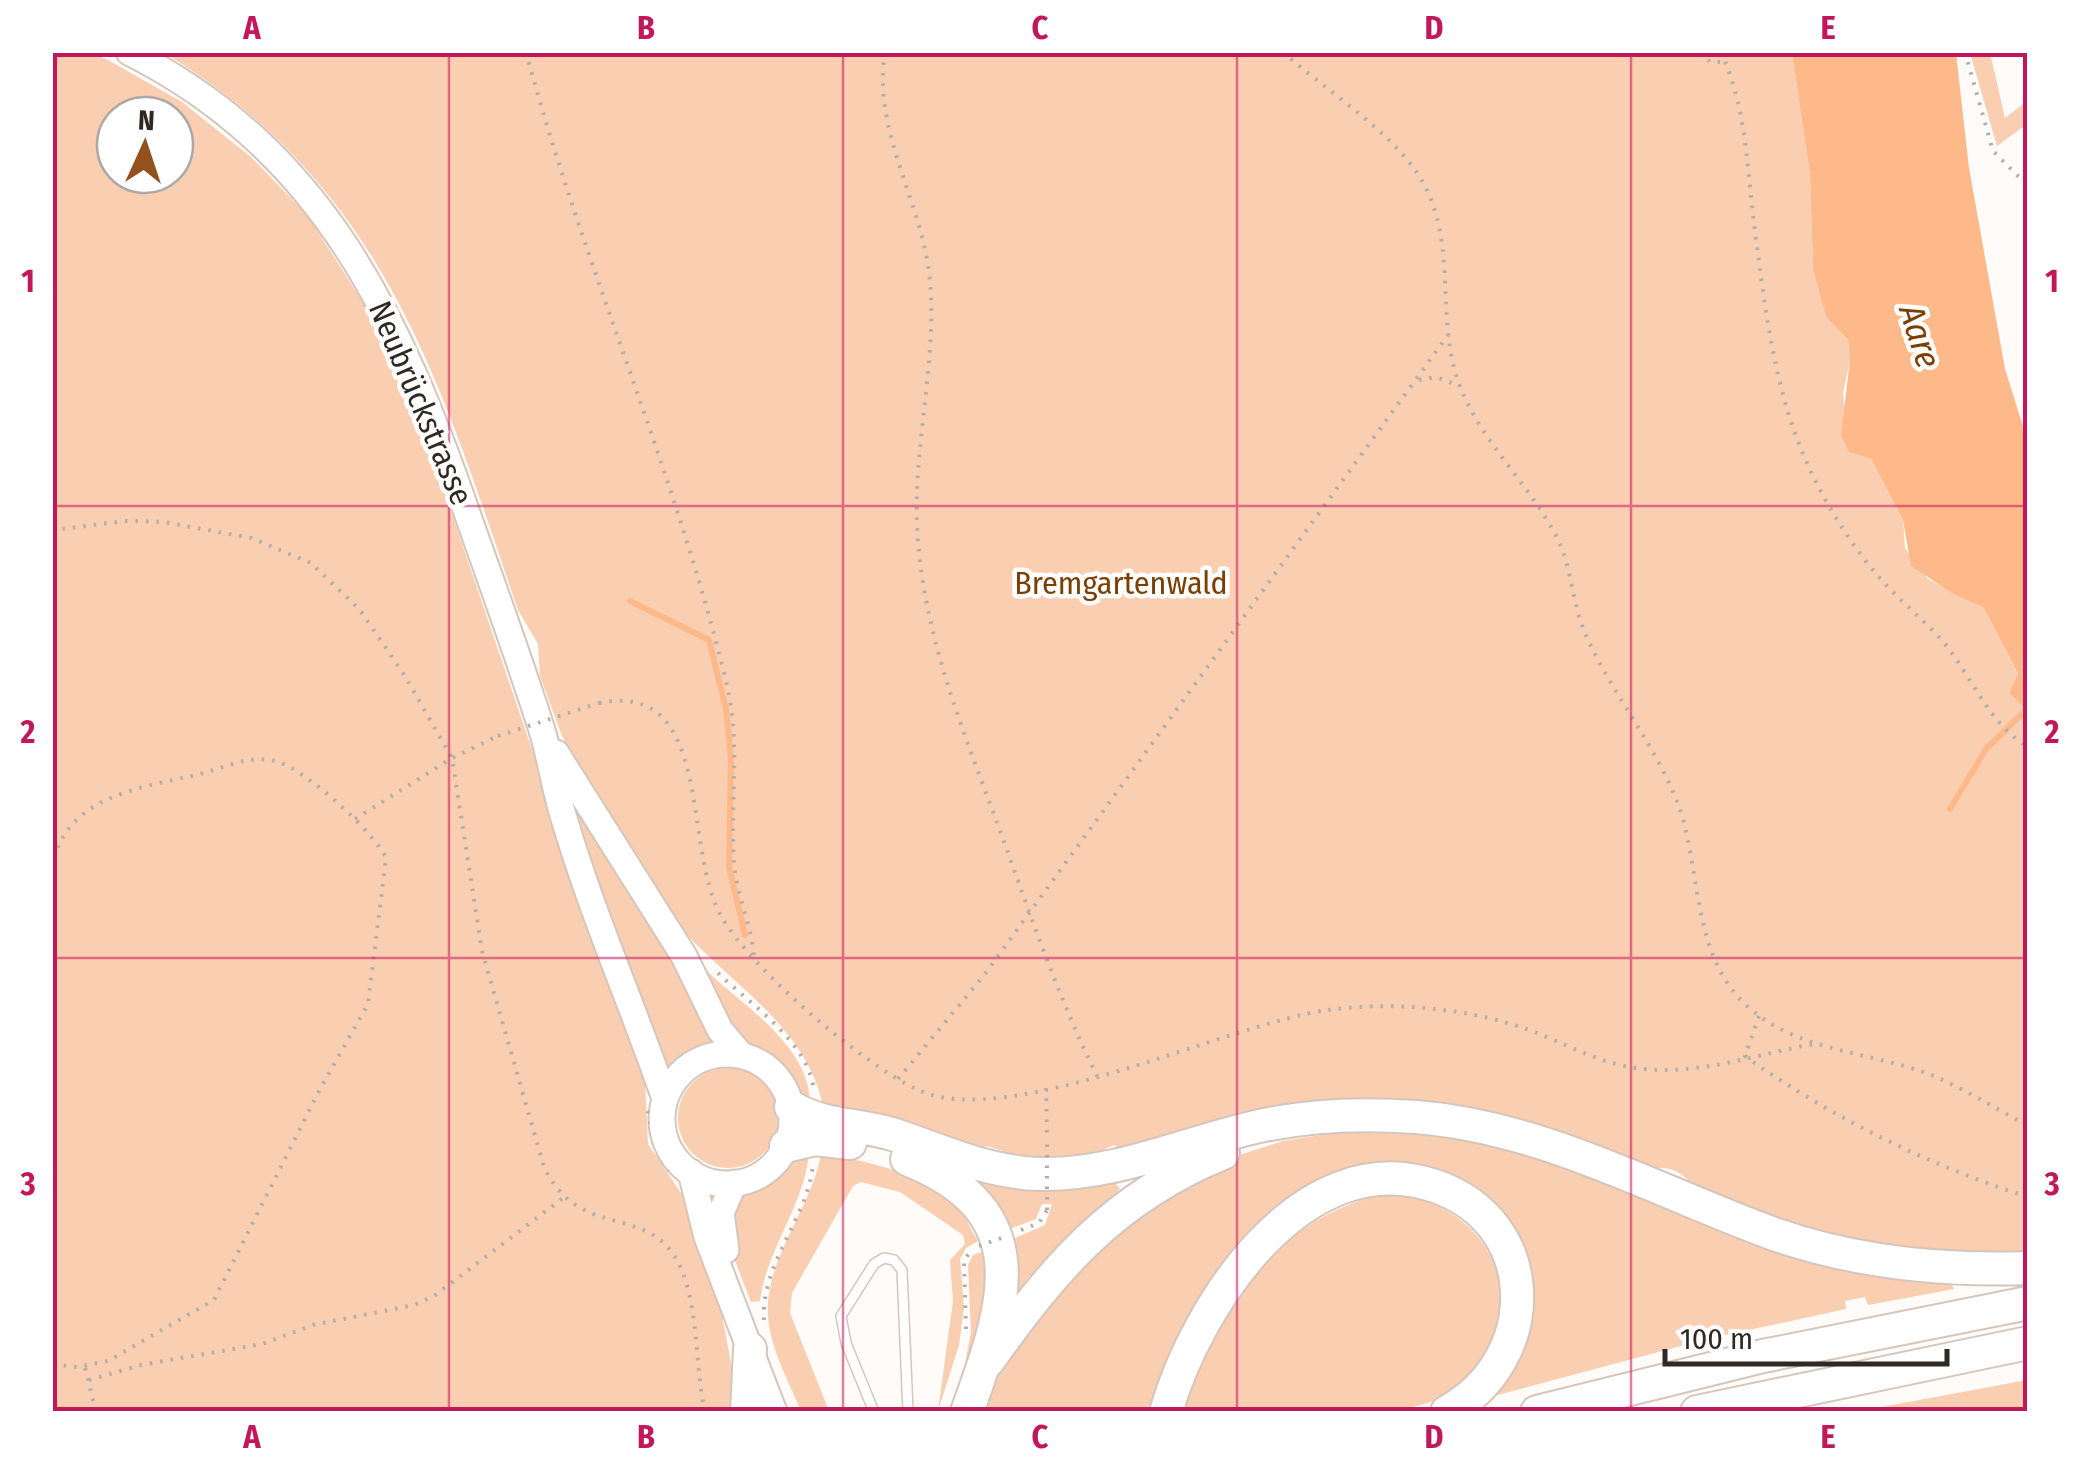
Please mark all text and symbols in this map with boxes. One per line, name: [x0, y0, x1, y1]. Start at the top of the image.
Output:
text: A: [242, 9, 261, 47]
text: B: [637, 9, 655, 47]
text: C: [1032, 9, 1049, 47]
text: D: [1424, 9, 1444, 47]
text: E: [1820, 9, 1836, 47]
north arrow: [95, 95, 195, 195]
text: N: [137, 104, 156, 137]
text: 1: [21, 262, 35, 300]
text: 1: [2045, 262, 2059, 300]
street label: Neubrückstrasse: [361, 295, 481, 511]
water label: Aare: [1890, 297, 1950, 373]
park label: Bremgartenwald: [1014, 564, 1228, 602]
text: 2: [20, 713, 36, 751]
text: 2: [2044, 713, 2060, 751]
text: 3: [19, 1165, 36, 1203]
text: 3: [2043, 1165, 2060, 1203]
scale bar: [1665, 1304, 1948, 1366]
text: 100 m: [1680, 1321, 1753, 1357]
text: A: [242, 1418, 261, 1456]
text: B: [637, 1418, 655, 1456]
text: C: [1032, 1418, 1049, 1456]
text: D: [1424, 1418, 1444, 1456]
text: E: [1820, 1418, 1836, 1456]

